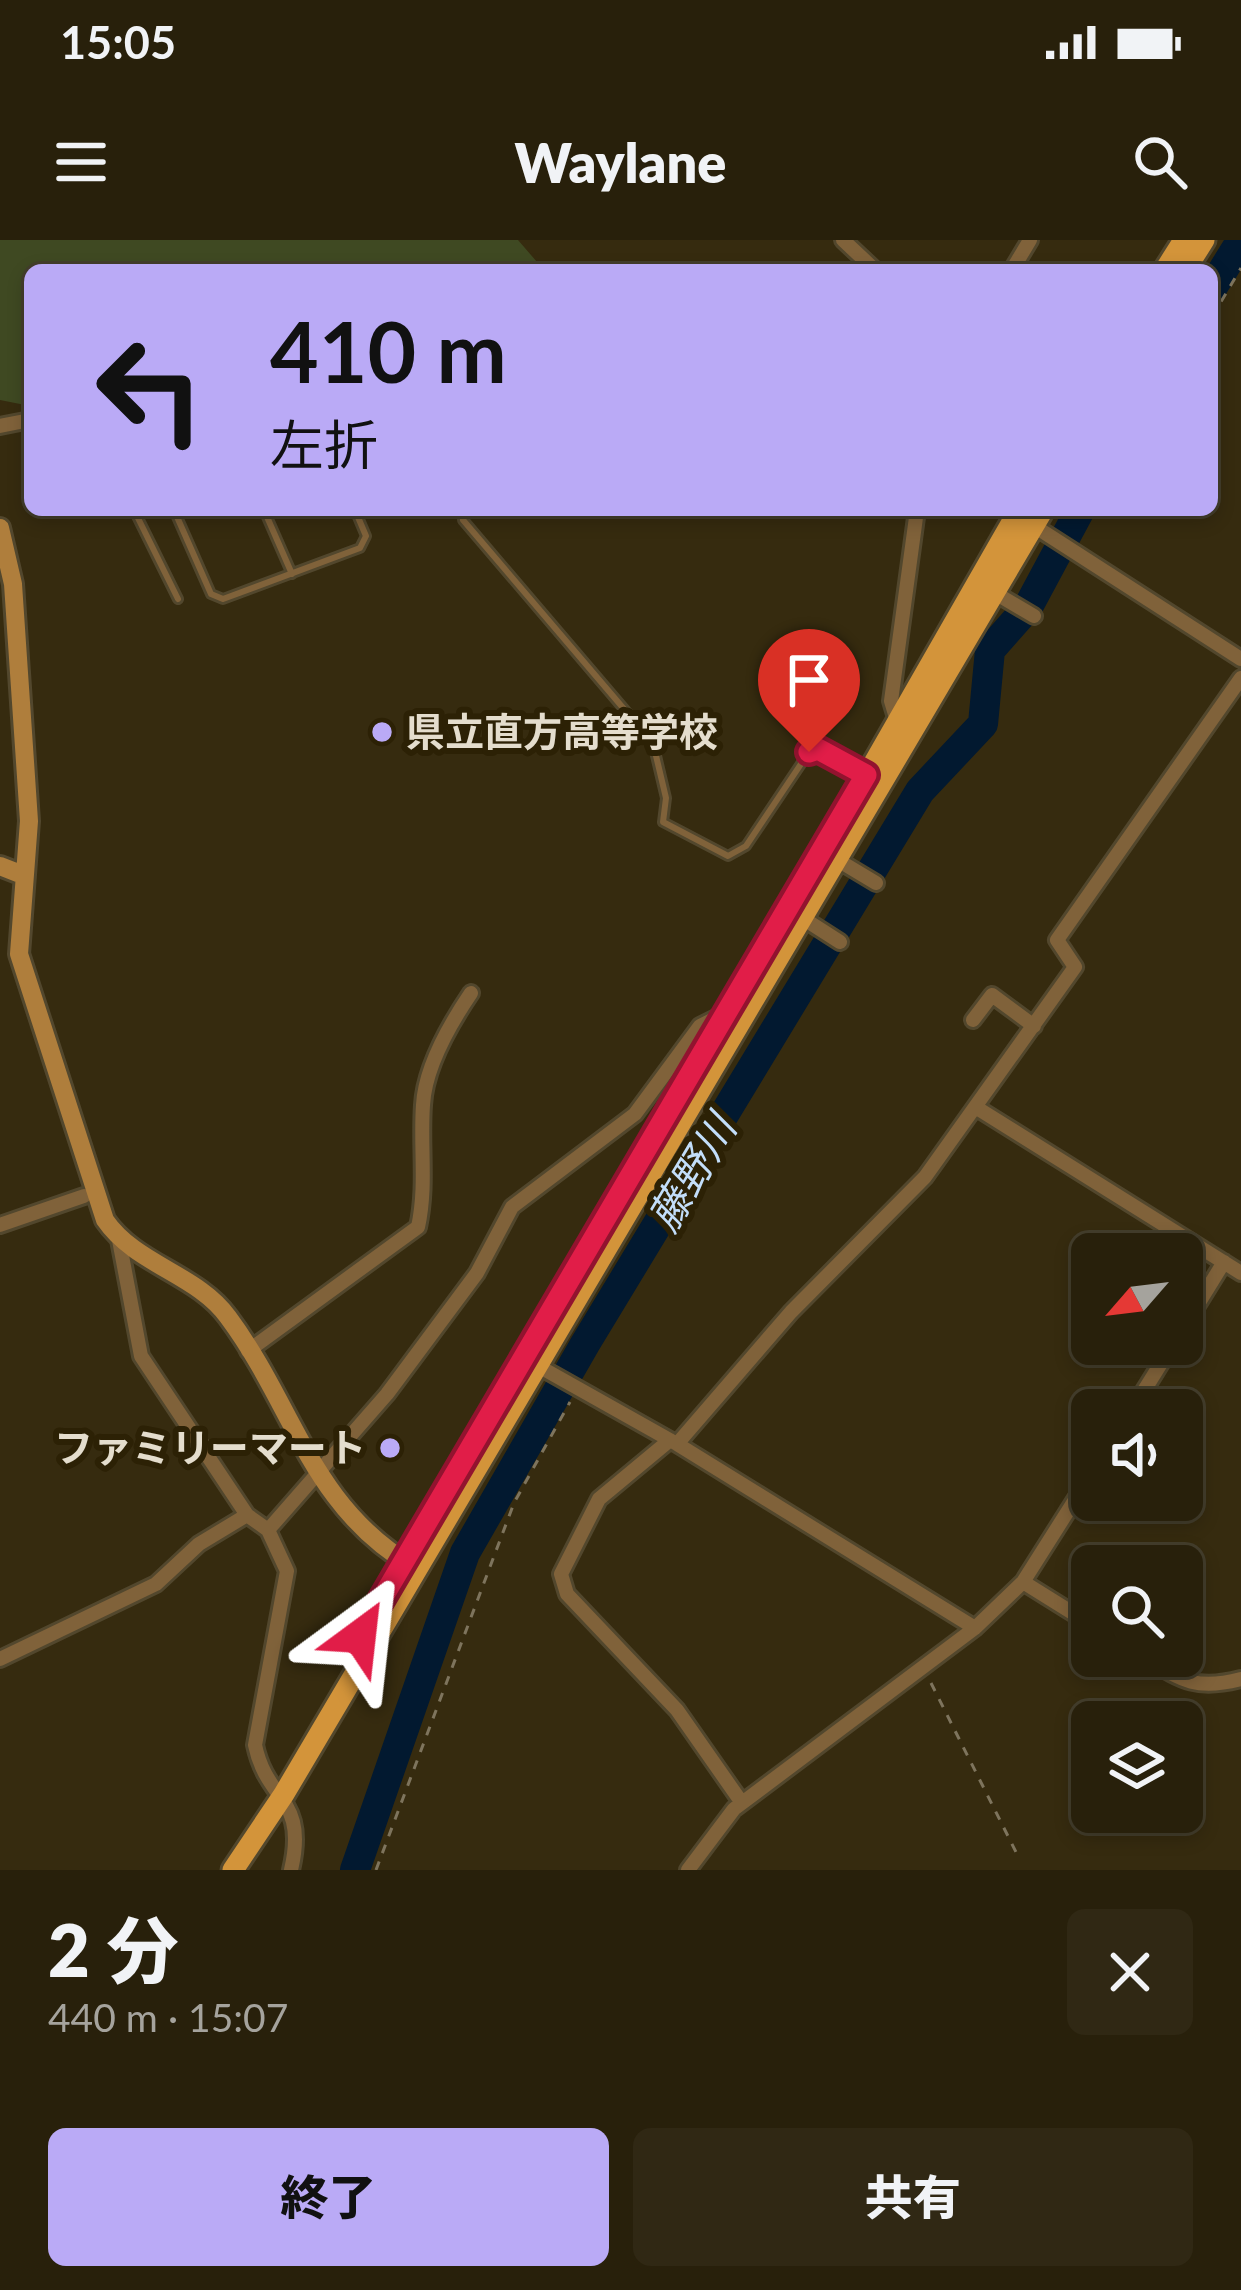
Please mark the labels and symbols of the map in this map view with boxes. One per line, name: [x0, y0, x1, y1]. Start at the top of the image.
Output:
pin: [758, 629, 860, 752]
place label: 県立直方高等学校: [406, 708, 718, 754]
marker: 県立直方高等学校: [369, 719, 395, 745]
water label: 藤野川: [637, 1102, 747, 1239]
north arrow: [1071, 1233, 1203, 1365]
place label: ファミリーマート: [54, 1424, 366, 1470]
marker: ファミリーマート: [377, 1435, 403, 1461]
position arrow: [297, 1573, 423, 1699]

